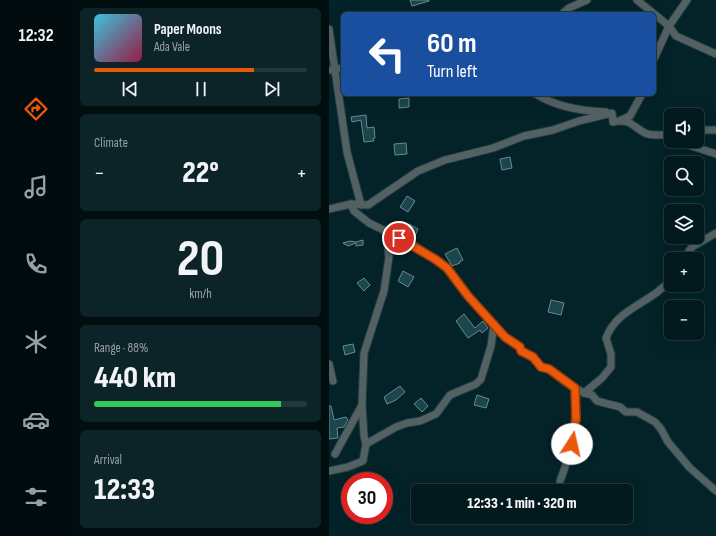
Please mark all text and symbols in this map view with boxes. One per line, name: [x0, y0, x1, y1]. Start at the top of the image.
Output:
text: Paper Moons: [154, 20, 222, 39]
text: 12:32: [18, 25, 54, 46]
text: 60 m: [427, 27, 476, 60]
icon: left: [361, 28, 413, 80]
text: Ada Vale: [154, 39, 190, 55]
text: Turn left: [427, 61, 478, 82]
icon: previous: [119, 78, 141, 100]
icon: pause: [190, 78, 212, 100]
icon: next: [261, 78, 283, 100]
icon: directions: [22, 95, 50, 123]
map controls: [664, 108, 704, 340]
button: sound: [664, 108, 704, 148]
text: Climate: [94, 135, 128, 151]
text: 22°: [182, 155, 219, 191]
button: search: [664, 156, 704, 196]
text: −: [94, 160, 105, 187]
text: +: [296, 160, 307, 187]
icon: music: [22, 173, 50, 201]
button: layers: [664, 204, 704, 244]
pin: [382, 221, 416, 255]
icon: arrive: [388, 227, 410, 249]
text: 20: [177, 228, 224, 291]
icon: phone: [22, 250, 50, 278]
button: +: [664, 252, 704, 292]
text: km/h: [189, 286, 212, 302]
button: −: [664, 300, 704, 340]
icon: climate: [22, 328, 50, 356]
text: Range · 88%: [94, 340, 148, 356]
text: 440 km: [94, 360, 176, 396]
icon: car: [22, 406, 50, 434]
position arrow: [551, 423, 593, 465]
text: Arrival: [94, 452, 122, 468]
text: 12:33: [94, 472, 155, 508]
speed limit sign: 30: [341, 472, 393, 524]
icon: filters: [22, 483, 50, 511]
text: 12:33 · 1 min · 320 m: [467, 494, 577, 513]

